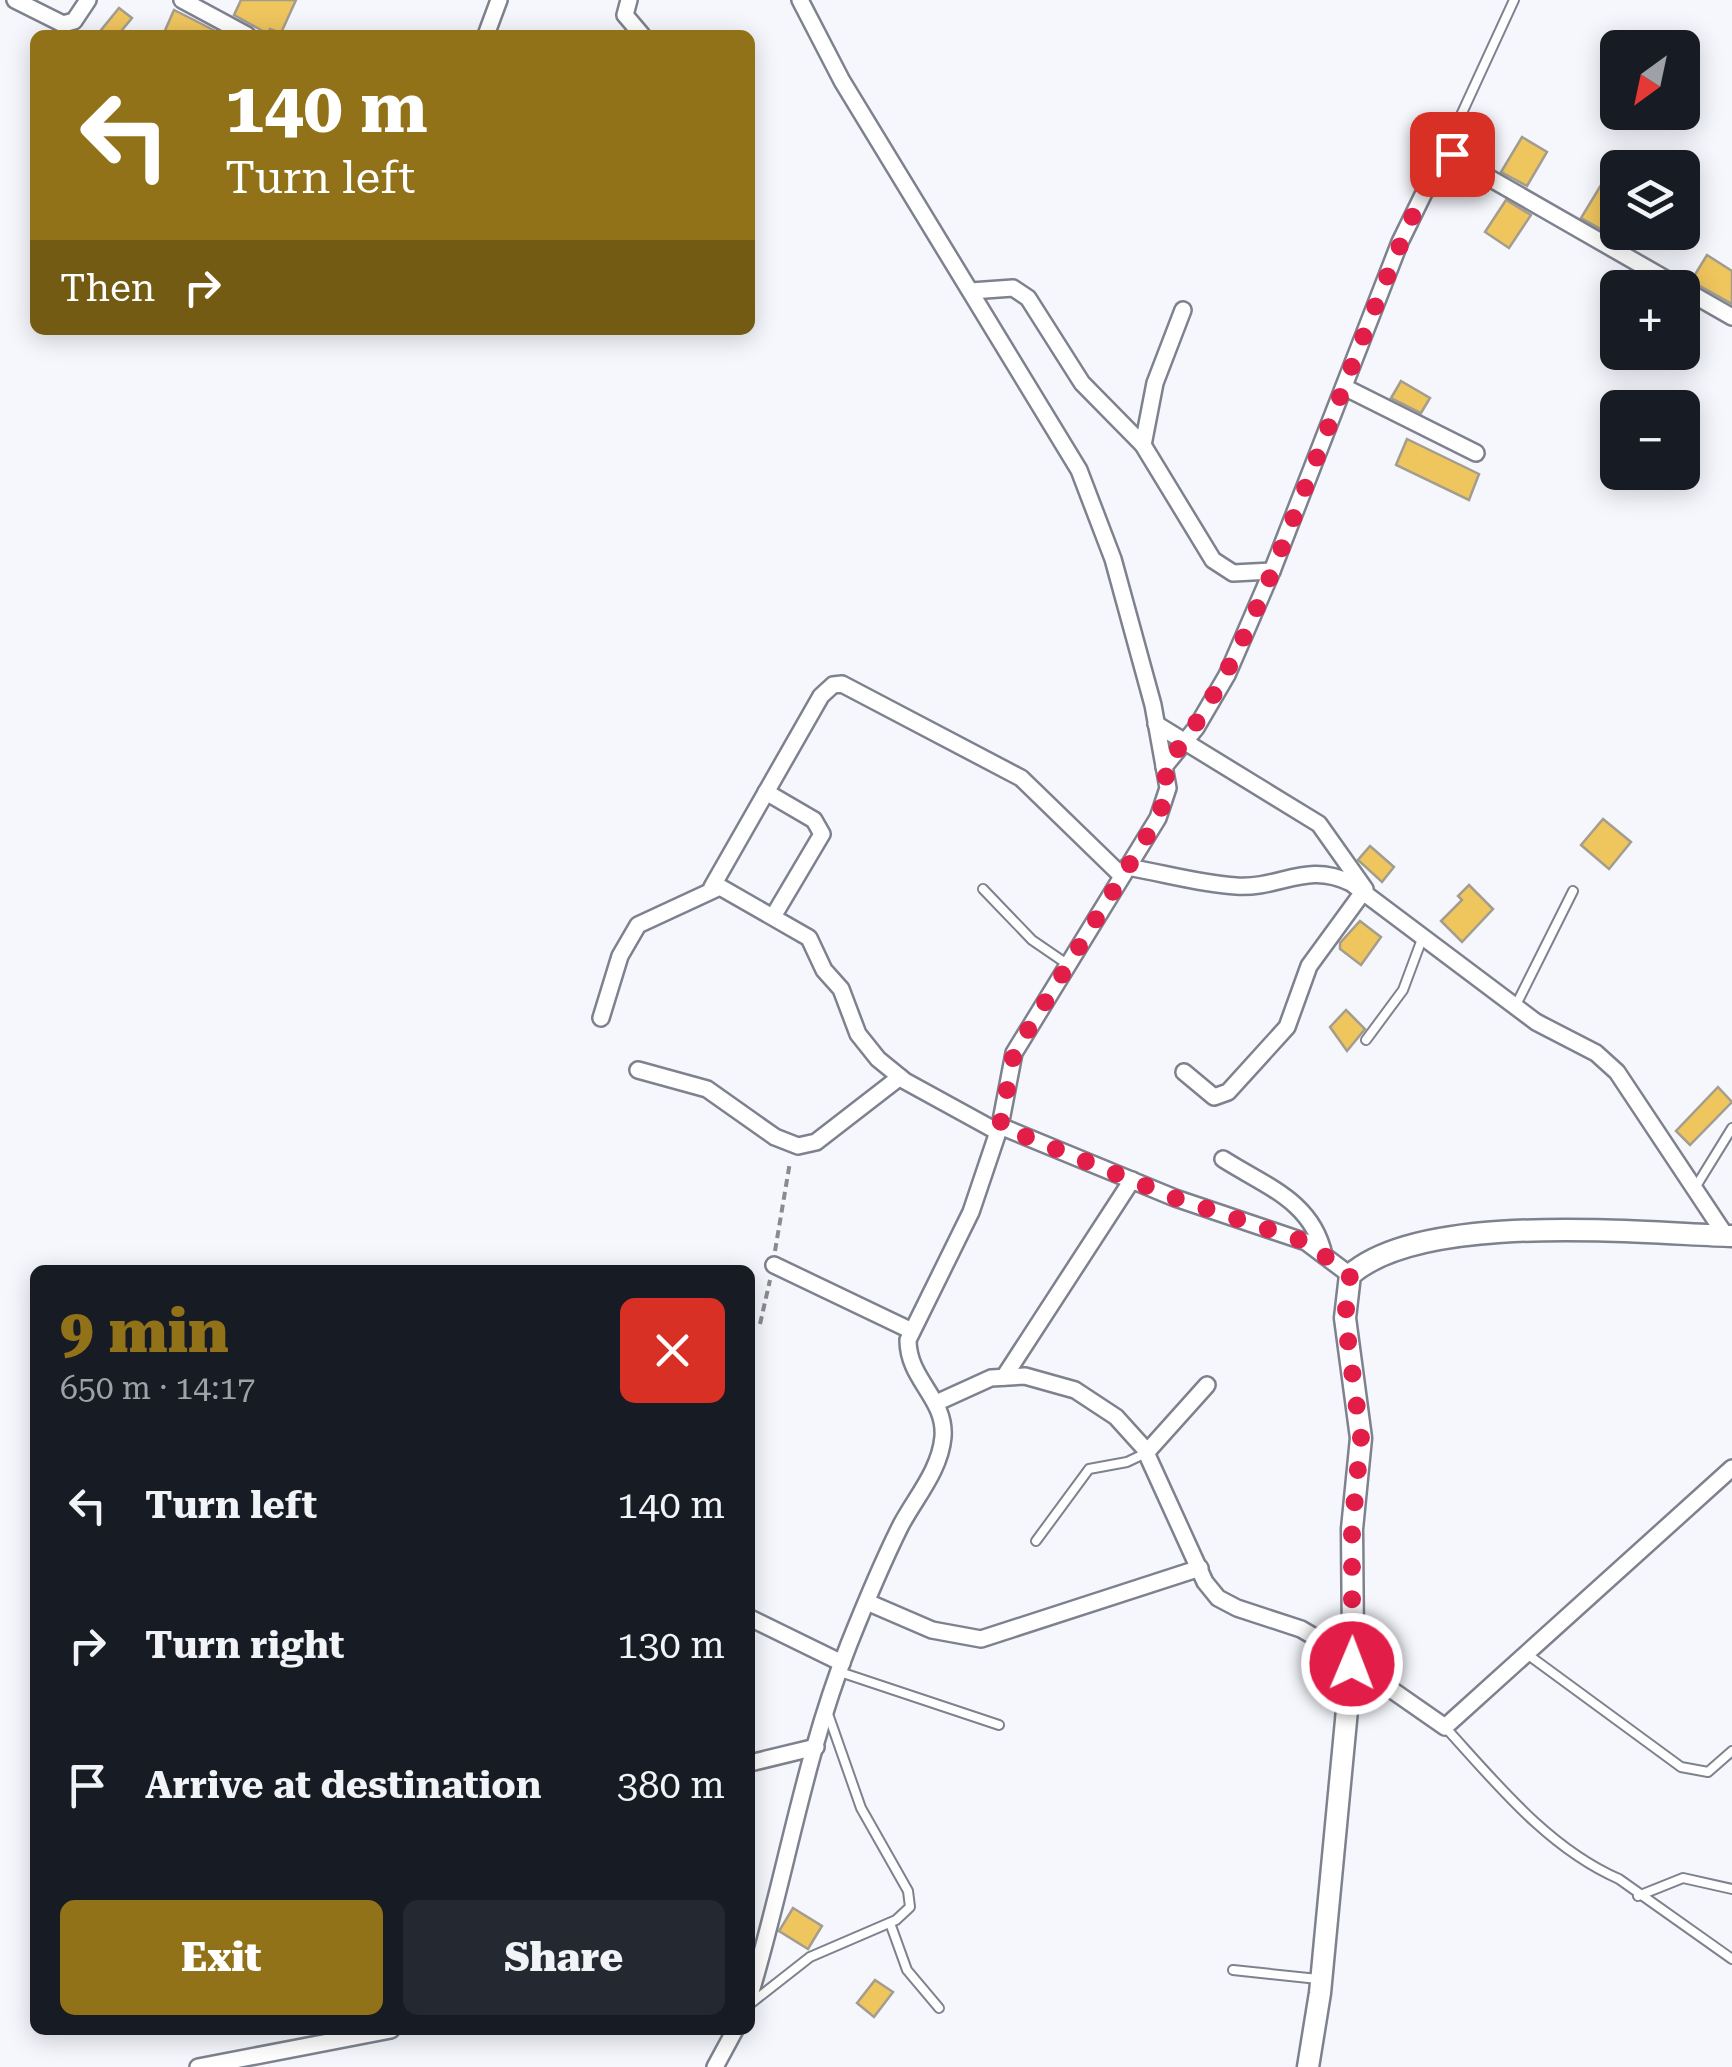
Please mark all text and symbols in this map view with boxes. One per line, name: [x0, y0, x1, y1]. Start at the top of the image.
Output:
north arrow: [1600, 30, 1700, 130]
map controls: [1600, 30, 1700, 490]
text: 140 m: [225, 67, 428, 149]
icon: left: [60, 70, 190, 200]
pin: [1410, 112, 1495, 197]
icon: arrive: [1425, 127, 1480, 182]
button: layers: [1600, 150, 1700, 250]
text: Turn left: [225, 151, 415, 204]
icon: right: [175, 260, 230, 315]
text: Then: [60, 266, 155, 310]
button: +: [1600, 270, 1700, 370]
button: −: [1600, 390, 1700, 490]
text: 9 min: [60, 1296, 229, 1367]
button: close: [620, 1298, 725, 1403]
text: 650 m · 14:17: [60, 1369, 255, 1407]
icon: left: [60, 1478, 115, 1533]
text: Turn left: [145, 1483, 317, 1527]
text: 140 m: [617, 1483, 725, 1527]
position arrow: [1300, 1612, 1404, 1716]
icon: right: [60, 1618, 115, 1673]
text: Turn right: [145, 1623, 344, 1667]
text: 130 m: [617, 1623, 725, 1667]
icon: arrive: [60, 1758, 115, 1813]
text: Arrive at destination: [145, 1763, 541, 1807]
text: 380 m: [617, 1763, 725, 1807]
button: Exit: [60, 1900, 383, 2015]
button: Share: [403, 1900, 725, 2015]

